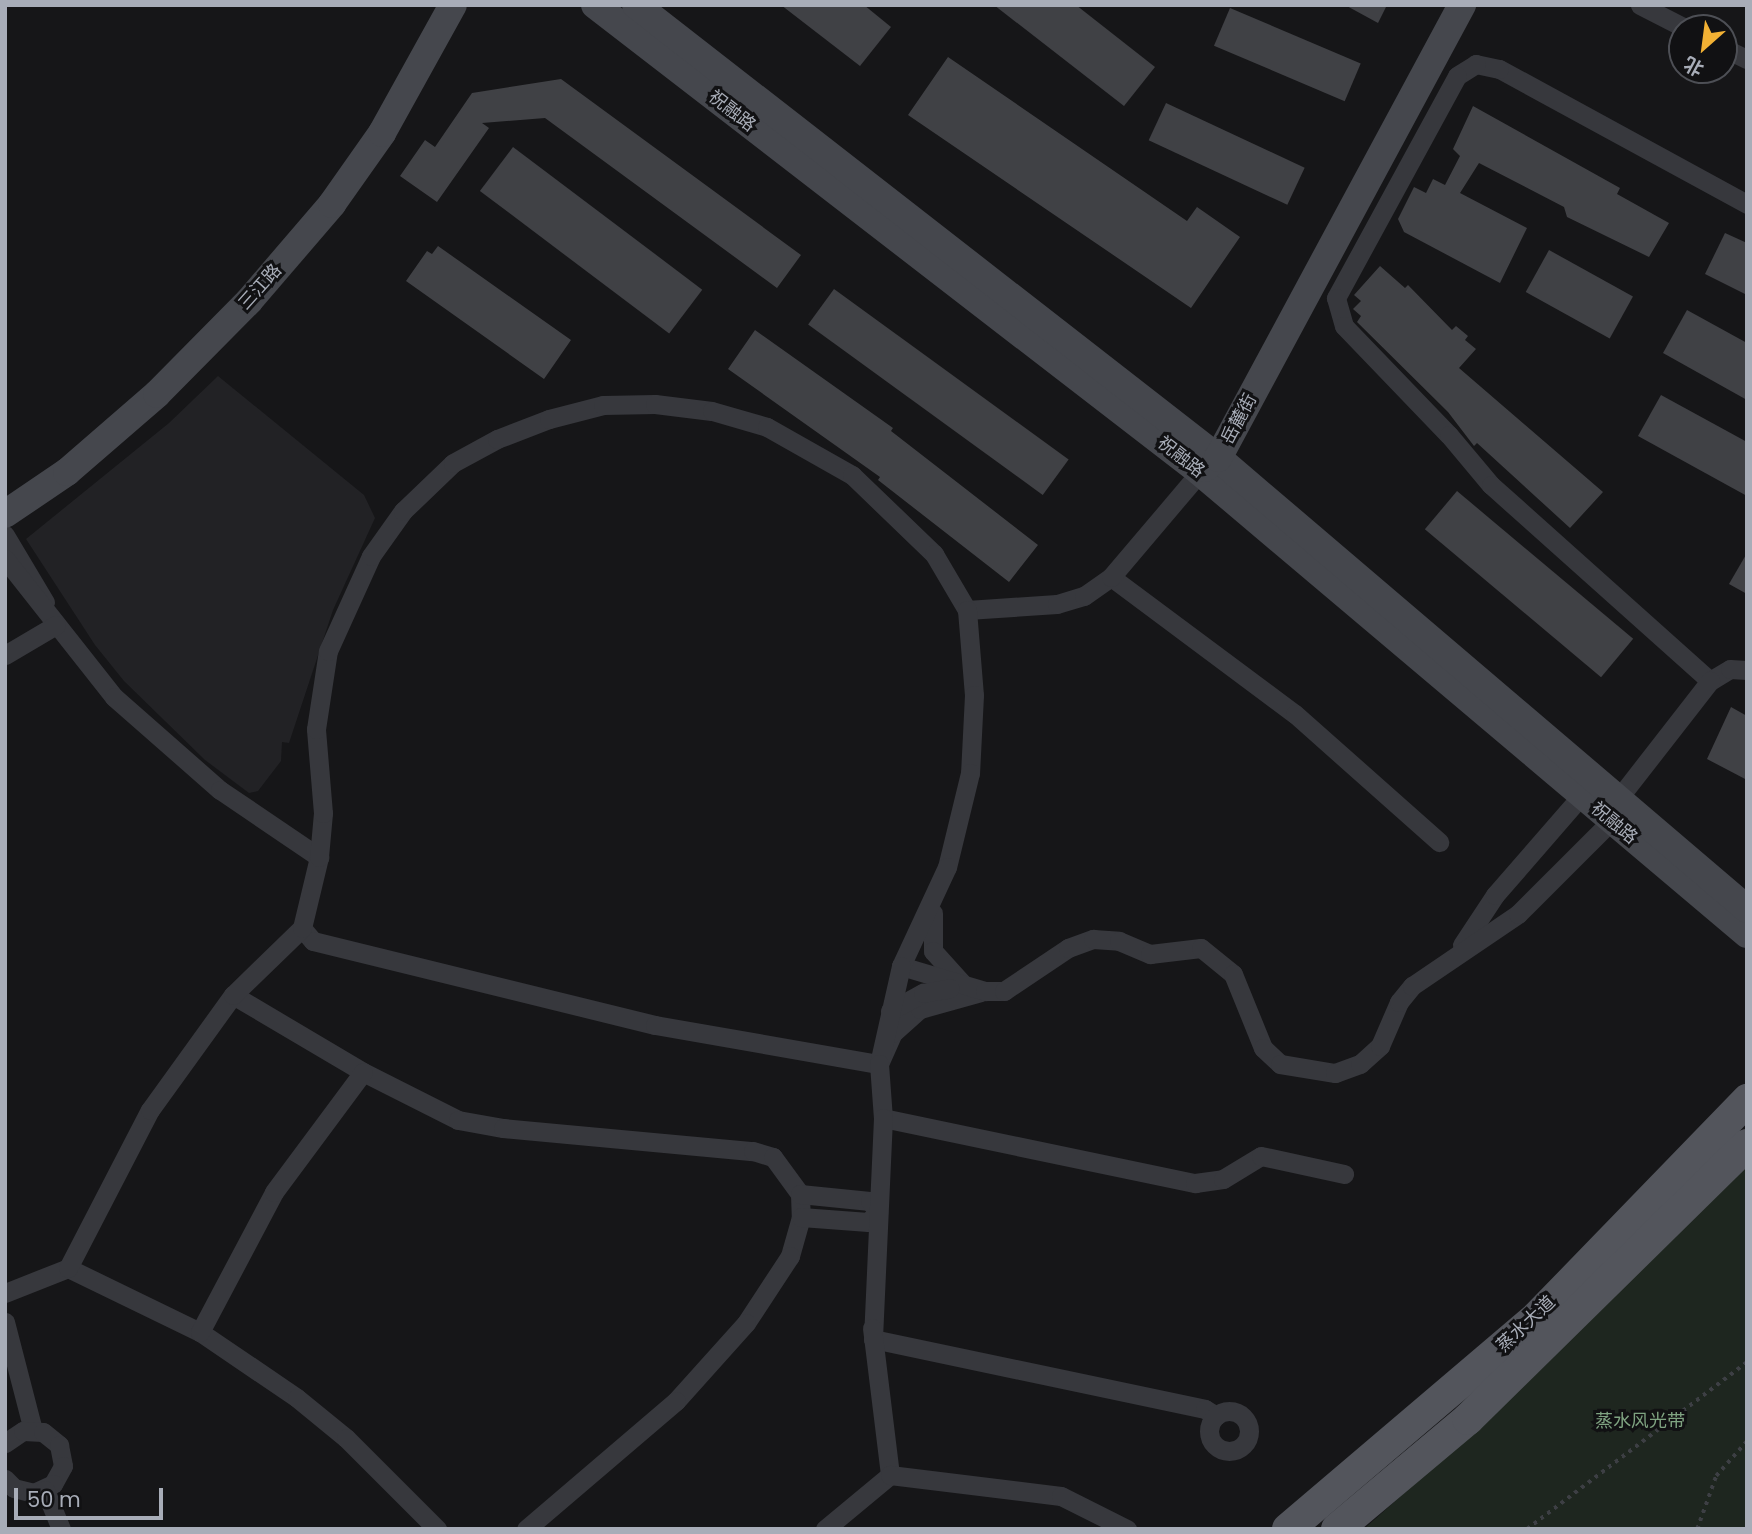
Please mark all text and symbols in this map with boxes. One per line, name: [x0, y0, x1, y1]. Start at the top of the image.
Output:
north arrow: [1668, 14, 1738, 84]
text: 北: [1679, 50, 1709, 83]
street label: 祝融路: [704, 86, 760, 136]
street label: 三江路: [234, 260, 286, 314]
street label: 岳麓街: [1217, 390, 1261, 448]
street label: 祝融路: [1153, 432, 1209, 482]
street label: 祝融路: [1586, 797, 1642, 849]
street label: 蒸水大道: [1492, 1292, 1560, 1356]
park label: 蒸水风光带: [1595, 1410, 1685, 1432]
scale bar: [18, 1474, 166, 1518]
text: 50 m: [27, 1485, 81, 1514]

